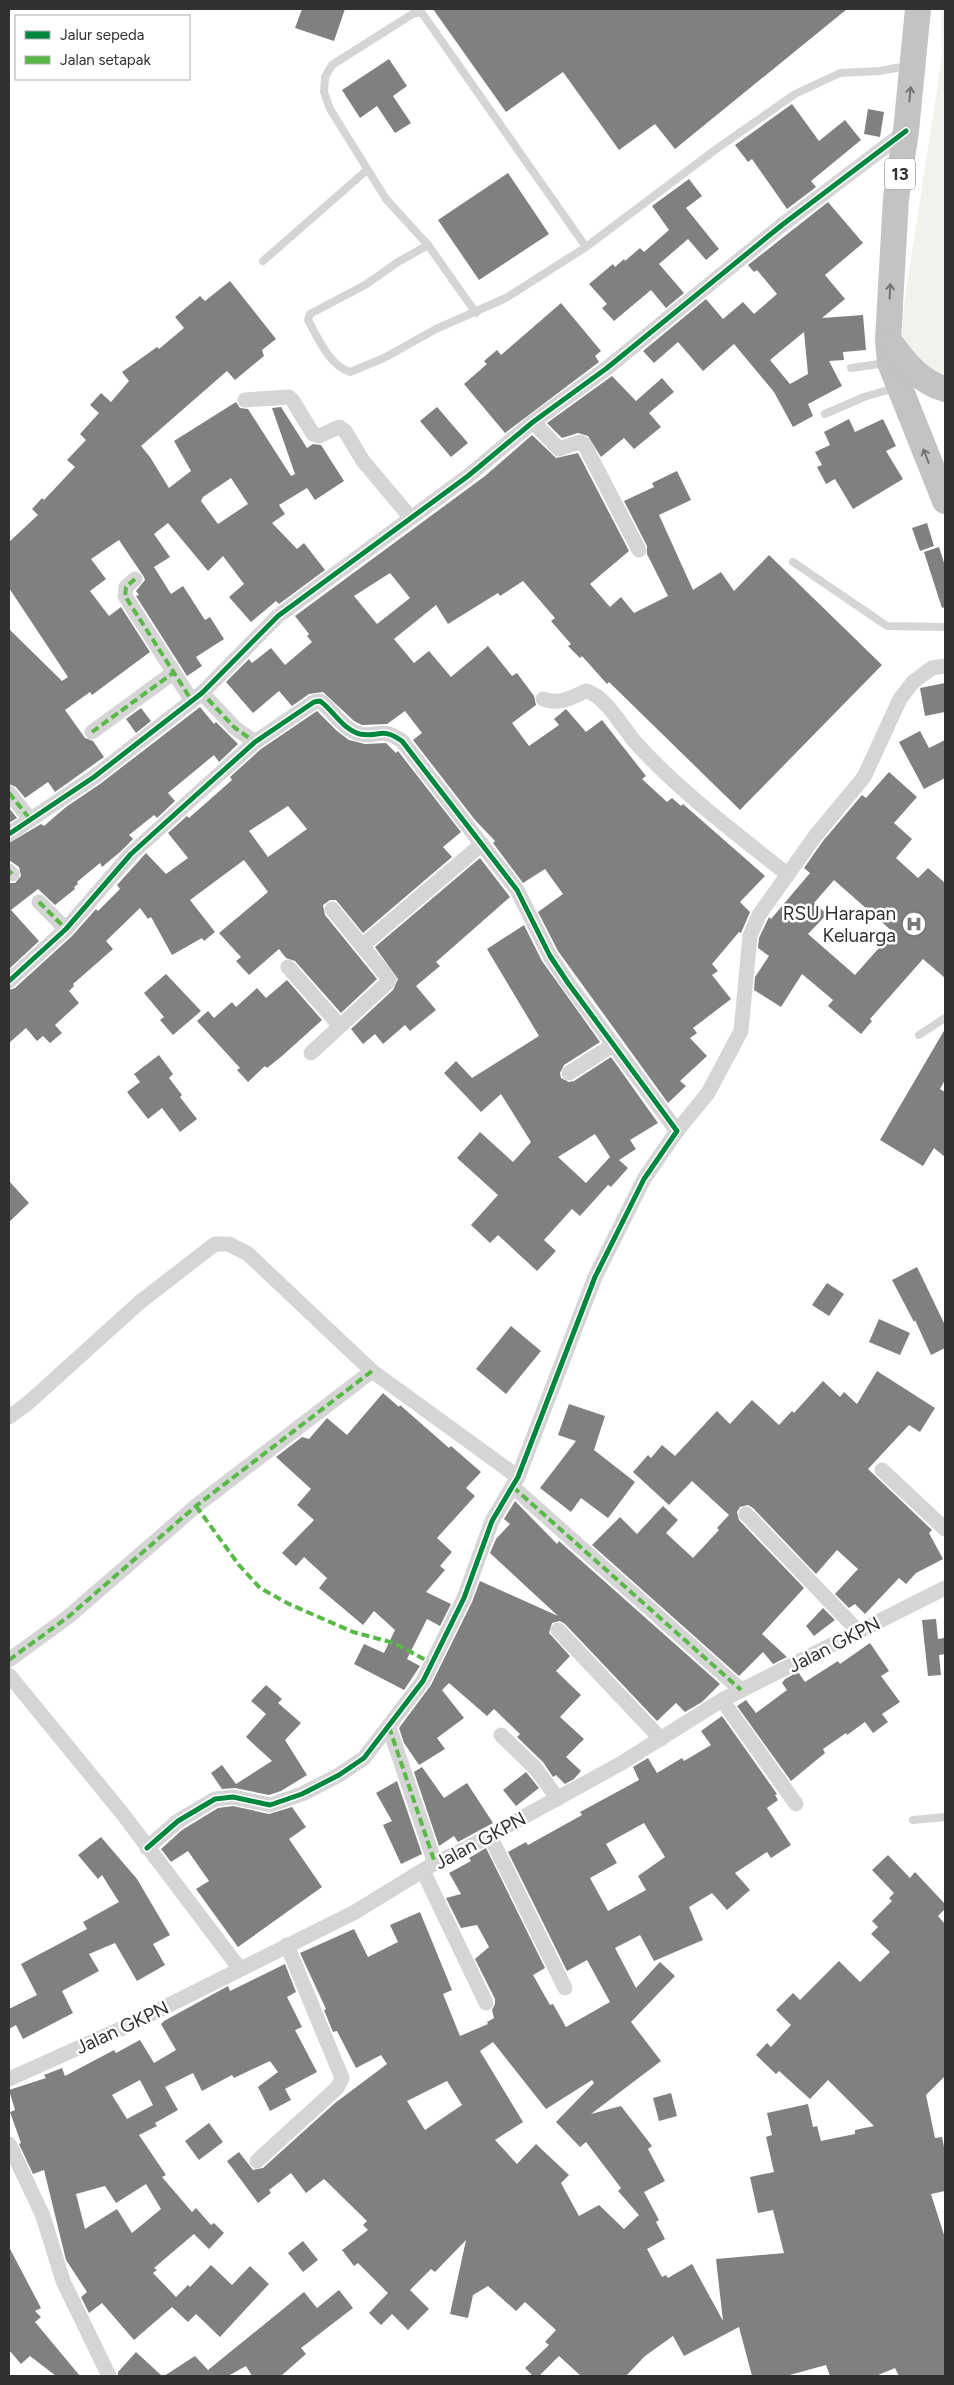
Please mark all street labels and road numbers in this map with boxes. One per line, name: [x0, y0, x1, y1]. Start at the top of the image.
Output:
road number: 13: [885, 158, 915, 190]
street label: Jalan GKPN: [784, 1611, 884, 1677]
street label: Jalan GKPN: [431, 1807, 530, 1874]
street label: Jalan GKPN: [72, 1996, 173, 2059]

